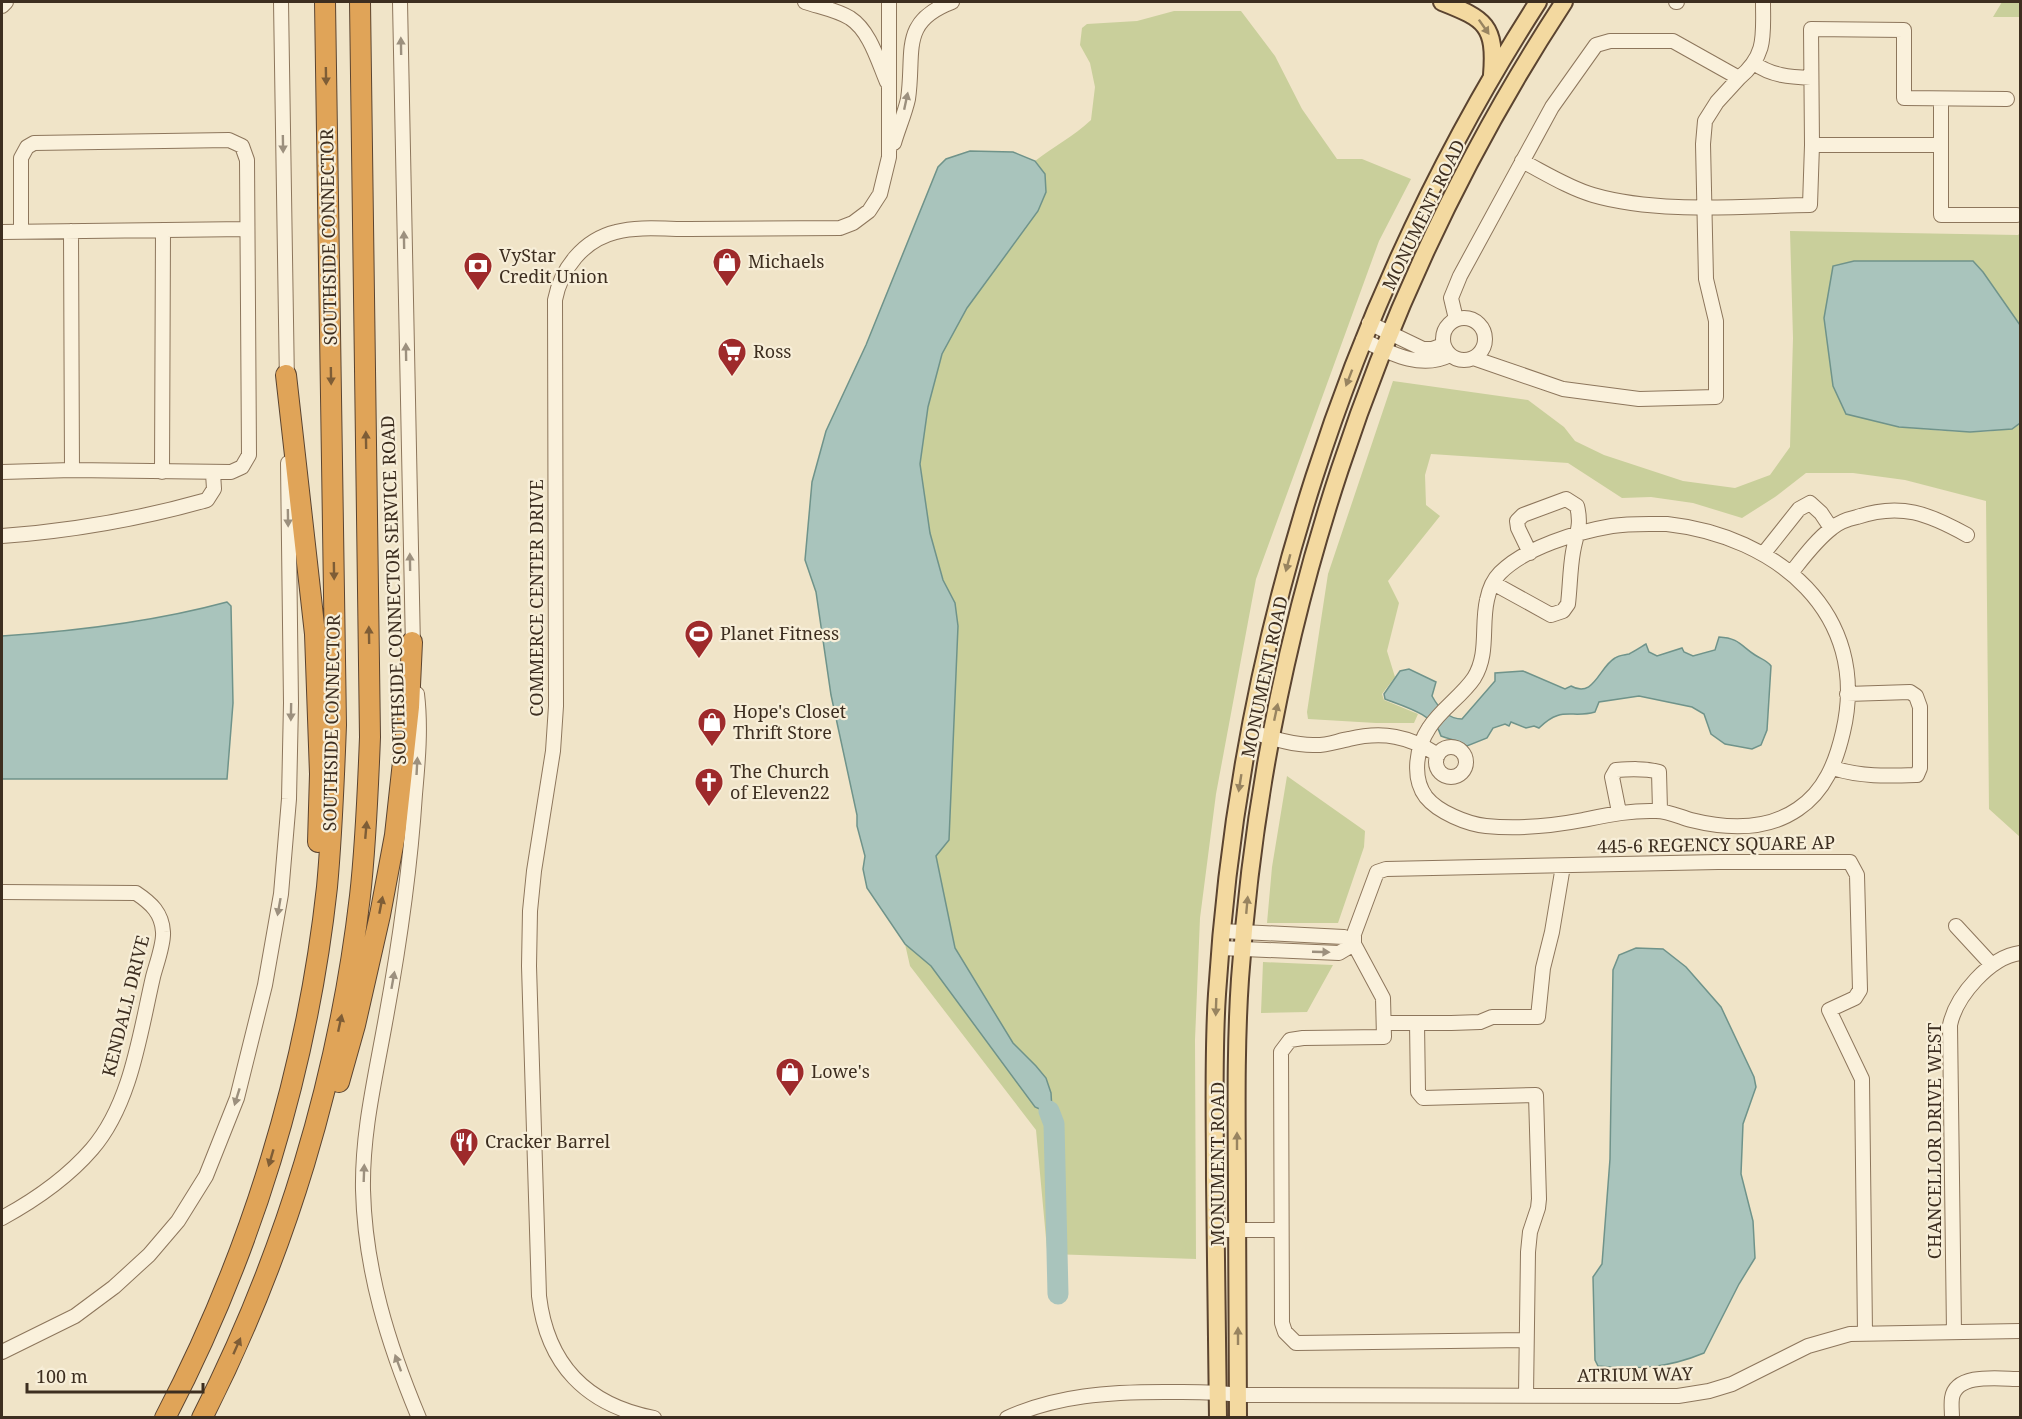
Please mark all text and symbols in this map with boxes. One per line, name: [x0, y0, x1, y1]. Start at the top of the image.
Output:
one-way arrow: [1478, 19, 1490, 35]
one-way arrow: [396, 37, 405, 56]
one-way arrow: [322, 66, 331, 85]
one-way arrow: [902, 92, 912, 110]
street label: SOUTHSIDE CONNECTOR: [314, 128, 342, 346]
one-way arrow: [278, 134, 288, 153]
street label: MONUMENT ROAD: [1376, 135, 1470, 294]
one-way arrow: [399, 230, 409, 249]
place label: VyStar Credit Union: [499, 243, 609, 288]
shop icon: Michaels: [711, 246, 743, 288]
place label: Michaels: [748, 249, 824, 273]
bank icon: VyStar Credit Union: [462, 250, 494, 292]
supermarket icon: Ross: [716, 336, 748, 378]
place label: Ross: [753, 339, 791, 363]
one-way arrow: [401, 342, 411, 361]
one-way arrow: [326, 366, 336, 385]
one-way arrow: [1344, 369, 1353, 387]
street label: SOUTHSIDE CONNECTOR SERVICE ROAD: [375, 415, 411, 765]
one-way arrow: [361, 431, 371, 450]
street label: COMMERCE CENTER DRIVE: [524, 479, 548, 717]
one-way arrow: [284, 508, 293, 527]
one-way arrow: [406, 553, 415, 572]
one-way arrow: [1282, 554, 1292, 572]
one-way arrow: [329, 561, 339, 580]
street label: MONUMENT ROAD: [1235, 594, 1293, 760]
street label: SOUTHSIDE CONNECTOR: [317, 614, 345, 832]
sports icon: Planet Fitness: [683, 618, 715, 660]
place label: Planet Fitness: [720, 621, 839, 645]
one-way arrow: [364, 626, 374, 645]
place label: Hope's Closet Thrift Store: [733, 699, 846, 744]
one-way arrow: [286, 703, 296, 722]
one-way arrow: [1271, 703, 1281, 721]
shop icon: Hope's Closet Thrift Store: [696, 706, 728, 748]
one-way arrow: [413, 756, 422, 775]
place label: The Church of Eleven22: [730, 759, 830, 804]
church icon: The Church of Eleven22: [693, 766, 725, 808]
one-way arrow: [1235, 774, 1244, 793]
one-way arrow: [361, 821, 371, 840]
street label: 445-6 REGENCY SQUARE AP: [1597, 830, 1835, 858]
one-way arrow: [377, 895, 386, 914]
one-way arrow: [1242, 895, 1252, 914]
one-way arrow: [274, 898, 283, 917]
street label: KENDALL DRIVE: [96, 933, 154, 1079]
one-way arrow: [1311, 948, 1330, 957]
one-way arrow: [389, 970, 398, 989]
one-way arrow: [1212, 997, 1221, 1016]
one-way arrow: [335, 1014, 345, 1032]
street label: CHANCELLOR DRIVE WEST: [1922, 1023, 1946, 1259]
shop icon: Lowe's: [774, 1056, 806, 1098]
place label: Lowe's: [811, 1059, 870, 1083]
street label: MONUMENT ROAD: [1205, 1082, 1229, 1246]
one-way arrow: [232, 1088, 241, 1106]
restaurant icon: Cracker Barrel: [448, 1126, 480, 1168]
place label: Cracker Barrel: [485, 1129, 611, 1153]
one-way arrow: [1232, 1132, 1242, 1151]
one-way arrow: [266, 1150, 275, 1168]
one-way arrow: [359, 1163, 369, 1182]
one-way arrow: [1233, 1327, 1243, 1346]
one-way arrow: [232, 1337, 242, 1355]
one-way arrow: [392, 1354, 402, 1372]
scale bar: [27, 1356, 202, 1394]
street label: ATRIUM WAY: [1577, 1361, 1694, 1387]
text: 100 m: [36, 1364, 88, 1388]

